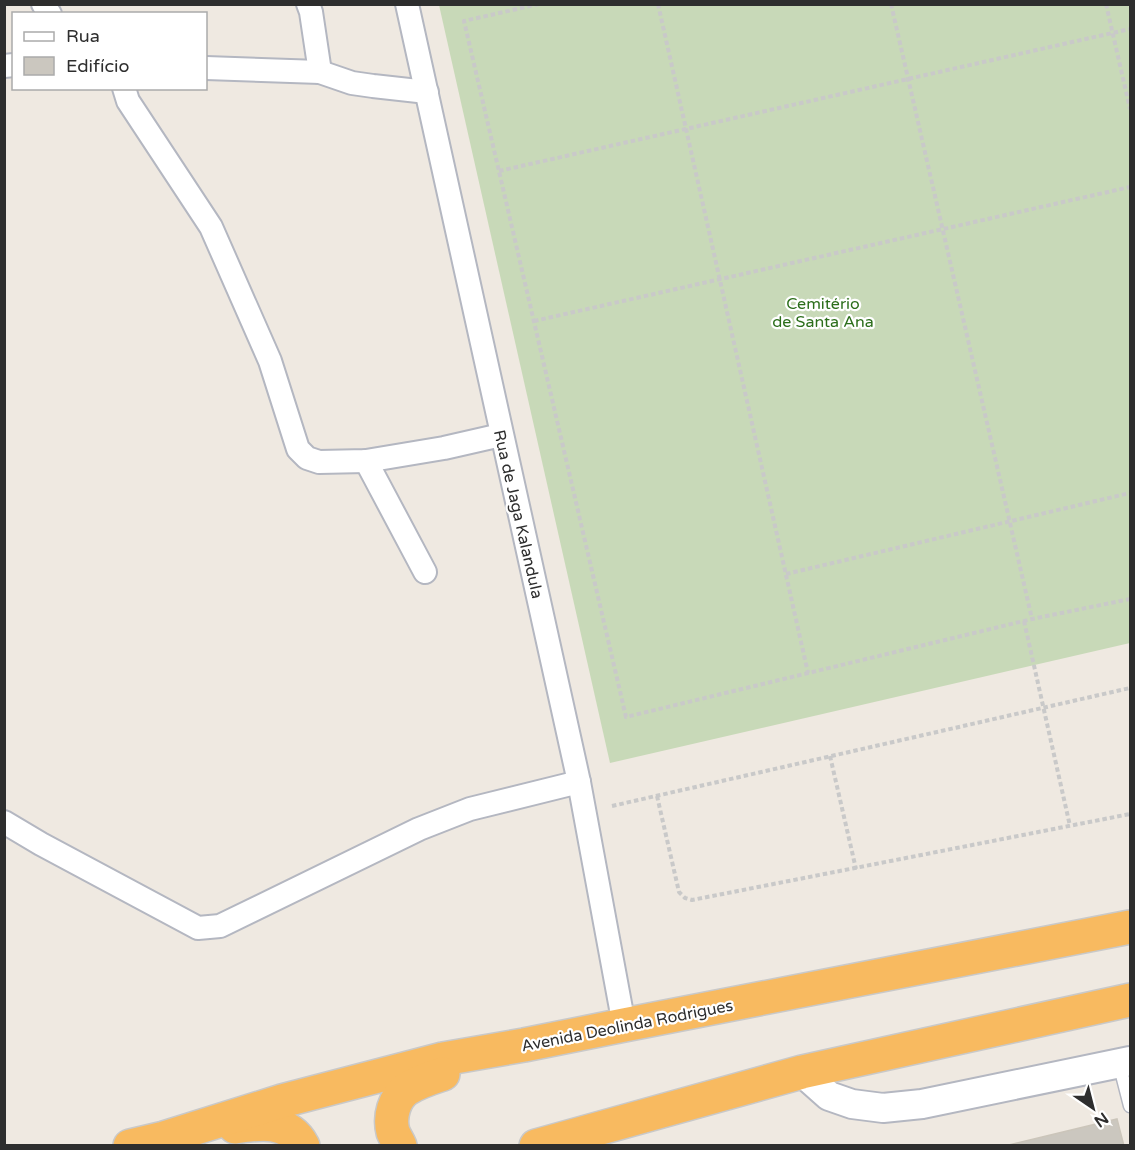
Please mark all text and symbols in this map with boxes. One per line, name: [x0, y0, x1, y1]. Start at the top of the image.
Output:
legend: [12, 12, 207, 90]
text: Rua: [66, 25, 100, 47]
text: Edifício: [66, 55, 130, 77]
park label: Cemitério de Santa Ana: [772, 294, 874, 332]
street label: Rua de Jaga Kalandula: [489, 428, 547, 601]
street label: Avenida Deolinda Rodrigues: [520, 996, 735, 1056]
north arrow: [1063, 1078, 1123, 1138]
text: N: [1090, 1108, 1112, 1131]

